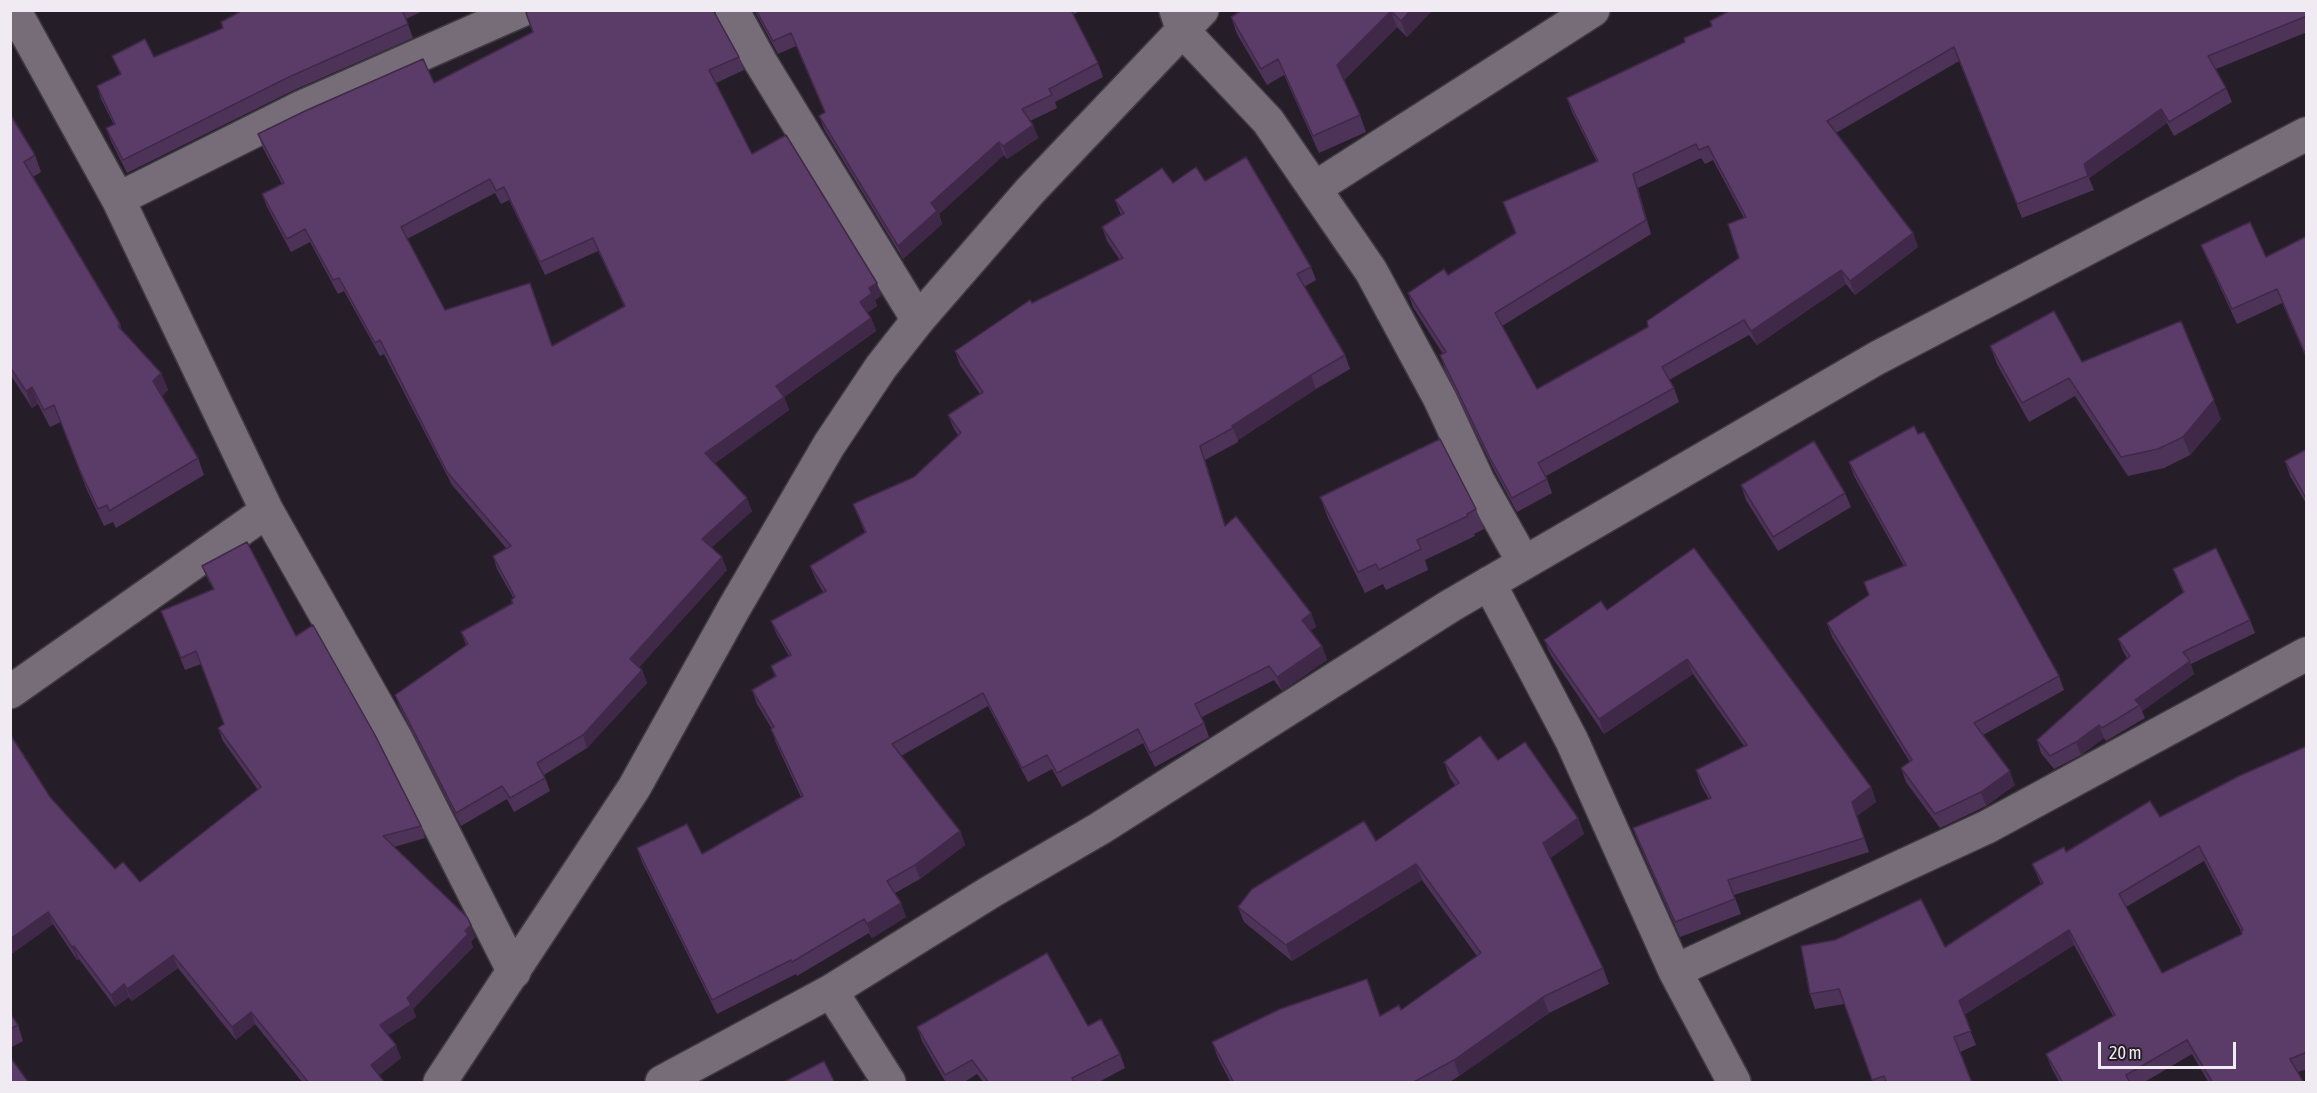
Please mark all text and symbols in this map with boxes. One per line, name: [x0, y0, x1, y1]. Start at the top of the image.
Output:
scale bar: [2101, 1030, 2239, 1068]
text: 20 m: [2109, 1042, 2141, 1063]

